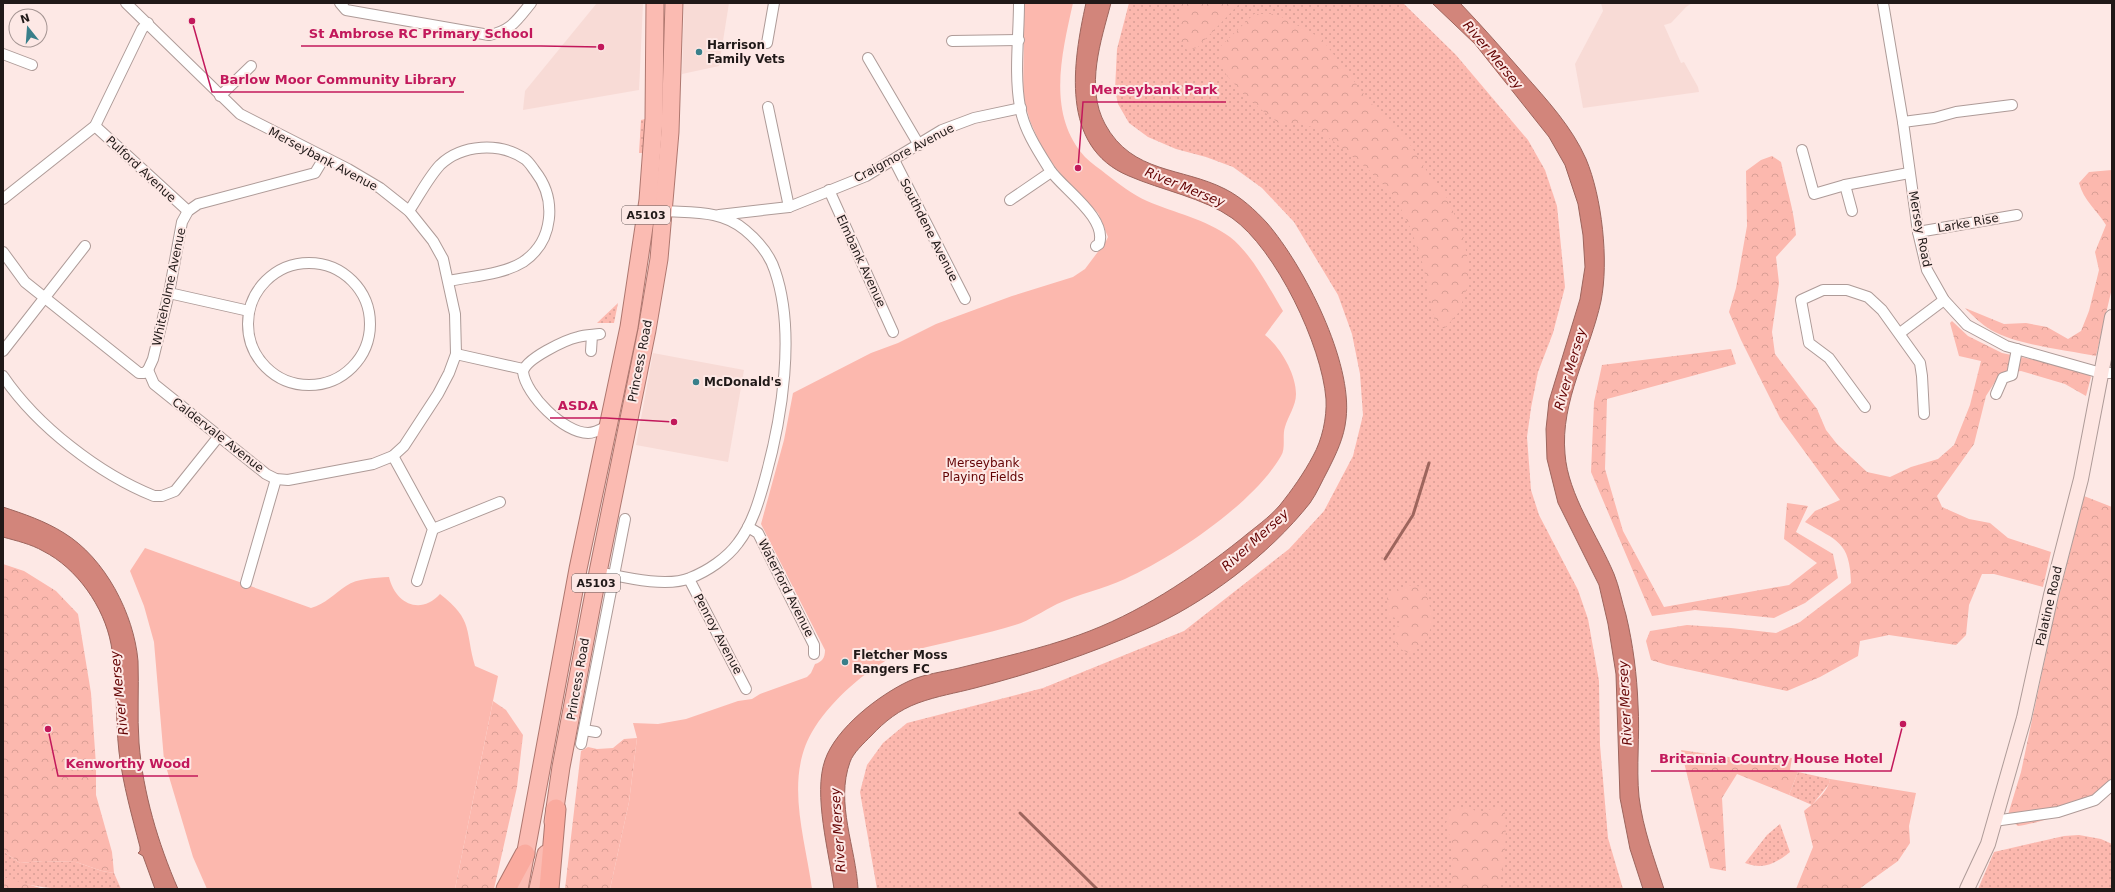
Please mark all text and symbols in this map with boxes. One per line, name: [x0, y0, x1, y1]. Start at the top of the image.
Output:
north arrow: [8, 8, 48, 48]
text: N: [19, 11, 32, 26]
water label: River Mersey: [1460, 18, 1526, 93]
callout: St Ambrose RC Primary School: [301, 21, 541, 46]
text: St Ambrose RC Primary School: [309, 26, 533, 41]
place label: Harrison Family Vets: [707, 38, 785, 66]
marker: Harrison Family Vets: [694, 47, 704, 57]
callout: Barlow Moor Community Library: [212, 67, 464, 92]
text: Barlow Moor Community Library: [220, 72, 457, 87]
callout: Merseybank Park: [1083, 77, 1226, 102]
text: Merseybank Park: [1091, 82, 1218, 97]
street label: Craigmore Avenue: [852, 121, 956, 185]
street label: Merseybank Avenue: [266, 124, 380, 194]
street label: Pulford Avenue: [103, 133, 179, 205]
water label: River Mersey: [1143, 164, 1227, 210]
street label: Southdene Avenue: [897, 176, 961, 284]
street label: Mersey Road: [1906, 190, 1934, 268]
road number: A5103: [622, 206, 670, 224]
street label: Larke Rise: [1936, 211, 2000, 235]
street label: Elmbank Avenue: [833, 212, 889, 310]
street label: Whiteholme Avenue: [150, 227, 188, 347]
street label: Princess Road: [625, 319, 655, 403]
water label: River Mersey: [1551, 326, 1589, 412]
place label: McDonald's: [704, 375, 781, 389]
marker: McDonald's: [691, 377, 701, 387]
callout: ASDA: [550, 393, 606, 418]
street label: Caldervale Avenue: [169, 395, 267, 475]
text: ASDA: [558, 398, 598, 413]
park label: Merseybank Playing Fields: [942, 456, 1024, 484]
water label: River Mersey: [1218, 506, 1292, 574]
street label: Waterford Avenue: [755, 537, 817, 639]
street label: Palatine Road: [2033, 565, 2065, 647]
road number: A5103: [572, 574, 620, 592]
street label: Penroy Avenue: [691, 591, 745, 677]
street label: Princess Road: [564, 637, 592, 721]
place label: Fletcher Moss Rangers FC: [853, 648, 948, 676]
water label: River Mersey: [107, 650, 131, 736]
marker: Fletcher Moss Rangers FC: [840, 657, 850, 667]
water label: River Mersey: [1615, 660, 1635, 746]
callout: Britannia Country House Hotel: [1651, 746, 1891, 771]
callout: Kenworthy Wood: [58, 751, 198, 776]
text: Britannia Country House Hotel: [1659, 751, 1883, 766]
text: Kenworthy Wood: [66, 756, 190, 771]
water label: River Mersey: [828, 787, 848, 873]

